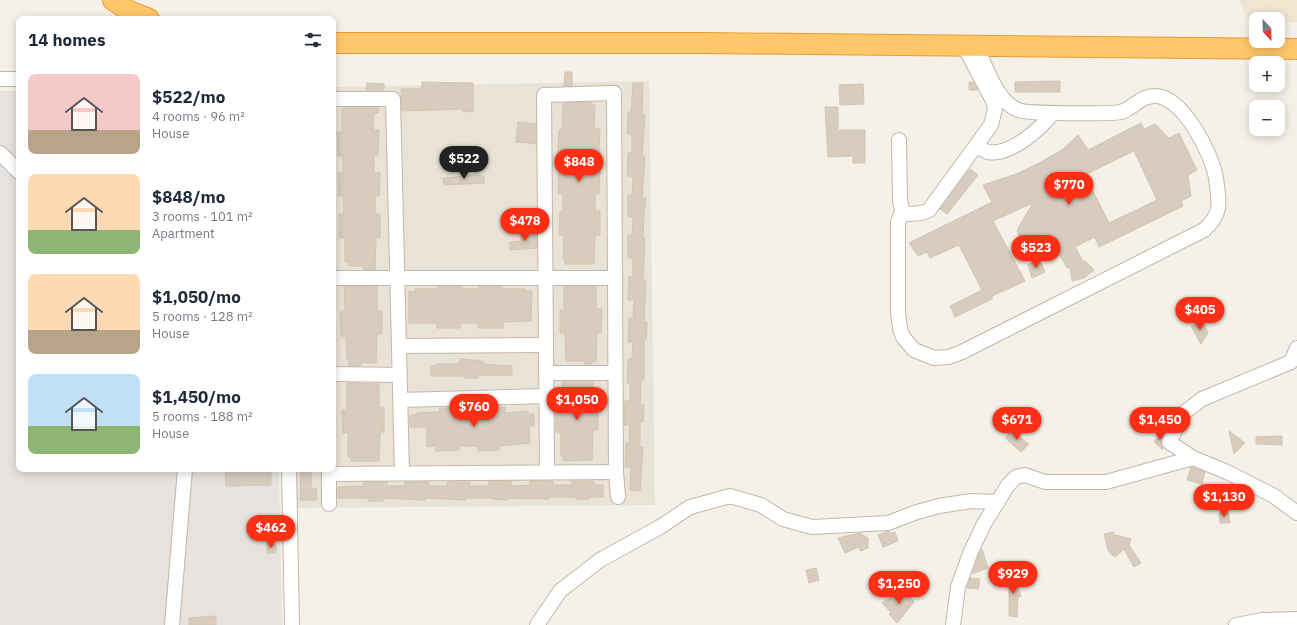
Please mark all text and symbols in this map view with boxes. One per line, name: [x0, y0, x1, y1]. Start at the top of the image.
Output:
north arrow: [1249, 12, 1285, 48]
map controls: [1249, 12, 1285, 136]
text: 14 homes: [28, 29, 105, 51]
icon: filters: [302, 29, 324, 51]
button: +: [1249, 56, 1285, 92]
text: $522/mo: [152, 86, 225, 108]
icon: home: [60, 90, 108, 138]
button: −: [1249, 100, 1285, 136]
text: 4 rooms · 96 m²: [152, 108, 245, 125]
text: House: [152, 125, 189, 142]
pin: $522: [440, 146, 488, 180]
pin: $848: [555, 149, 603, 183]
text: $522: [448, 150, 480, 167]
text: $848: [563, 153, 595, 170]
pin: $770: [1045, 172, 1093, 206]
text: $770: [1053, 176, 1085, 193]
text: $848/mo: [152, 186, 225, 208]
icon: home: [60, 190, 108, 238]
text: 3 rooms · 101 m²: [152, 208, 253, 225]
pin: $478: [501, 208, 549, 242]
text: $478: [509, 212, 541, 229]
text: Apartment: [152, 225, 215, 242]
pin: $523: [1012, 235, 1060, 269]
text: $523: [1020, 239, 1052, 256]
text: $1,050/mo: [152, 286, 241, 308]
icon: home: [60, 290, 108, 338]
pin: $405: [1176, 297, 1224, 331]
text: $405: [1184, 301, 1216, 318]
text: 5 rooms · 128 m²: [152, 308, 253, 325]
text: House: [152, 325, 189, 342]
text: $1,450/mo: [152, 386, 241, 408]
pin: $1,050: [544, 387, 610, 421]
icon: home: [60, 390, 108, 438]
text: $1,050: [555, 391, 599, 408]
pin: $760: [450, 394, 498, 428]
text: $760: [458, 398, 490, 415]
pin: $671: [993, 407, 1041, 441]
pin: $1,450: [1127, 407, 1193, 441]
text: 5 rooms · 188 m²: [152, 408, 253, 425]
text: $671: [1001, 411, 1033, 428]
text: $1,450: [1138, 411, 1182, 428]
text: House: [152, 425, 189, 442]
pin: $1,130: [1191, 484, 1257, 518]
text: $1,130: [1202, 488, 1246, 505]
pin: $462: [247, 515, 295, 549]
text: $462: [255, 519, 287, 536]
pin: $929: [989, 561, 1037, 595]
text: $929: [997, 565, 1029, 582]
pin: $1,250: [866, 571, 932, 605]
text: $1,250: [877, 575, 921, 592]

